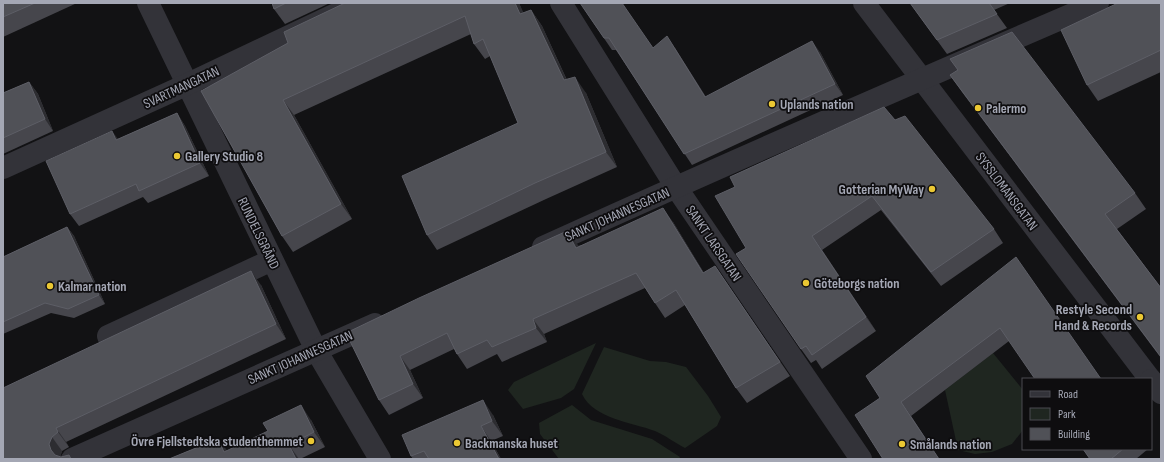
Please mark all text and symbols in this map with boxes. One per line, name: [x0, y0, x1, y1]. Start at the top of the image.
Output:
street label: SVARTMANGATAN: [140, 62, 222, 112]
place label: Uplands nation: [780, 96, 854, 113]
marker: Uplands nation: [767, 99, 777, 109]
place label: Palermo: [986, 100, 1026, 117]
marker: Palermo: [973, 103, 983, 113]
place label: Gallery Studio 8: [185, 148, 263, 165]
street label: SYSSLOMANSGATAN: [972, 149, 1041, 234]
marker: Gallery Studio 8: [172, 151, 182, 161]
place label: Gotterian MyWay: [839, 181, 924, 198]
street label: SANKT JOHANNESGATAN: [562, 184, 672, 245]
marker: Gotterian MyWay: [927, 184, 937, 194]
street label: RUNDELSGRÄND: [234, 195, 283, 272]
street label: SANKT LARSGATAN: [682, 202, 745, 284]
place label: Göteborgs nation: [814, 275, 899, 292]
place label: Kalmar nation: [58, 278, 127, 295]
marker: Göteborgs nation: [801, 278, 811, 288]
marker: Kalmar nation: [45, 281, 55, 291]
place label: Restyle Second Hand & Records: [1054, 301, 1132, 334]
marker: Restyle Second Hand & Records: [1135, 312, 1145, 322]
street label: SANKT JOHANNESGATAN: [245, 327, 355, 388]
legend: [1022, 378, 1152, 450]
text: Road: [1058, 387, 1078, 402]
text: Park: [1058, 407, 1076, 422]
text: Building: [1058, 427, 1090, 442]
place label: Övre Fjellstedtska studenthemmet: [131, 433, 303, 450]
place label: Backmanska huset: [465, 435, 558, 452]
marker: Övre Fjellstedtska studenthemmet: [306, 436, 316, 446]
place label: Smålands nation: [910, 436, 992, 453]
marker: Backmanska huset: [452, 438, 462, 448]
marker: Smålands nation: [897, 439, 907, 449]

